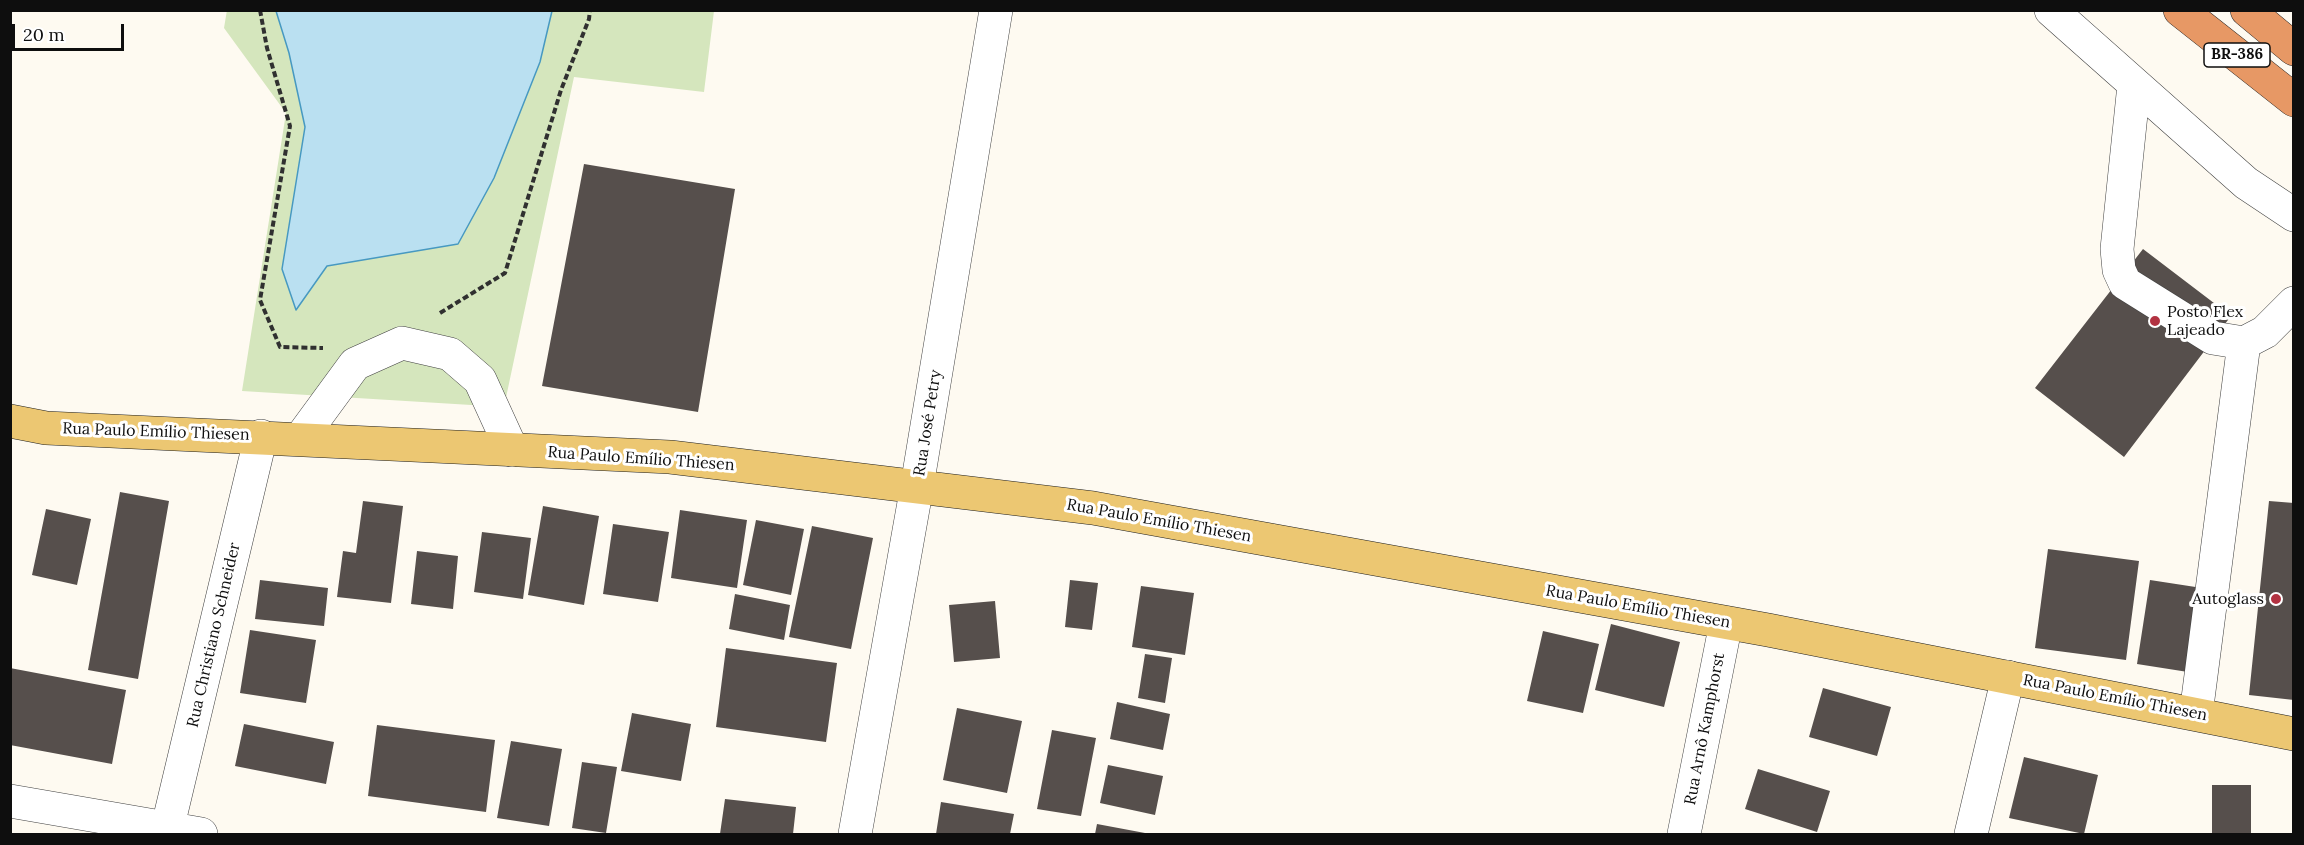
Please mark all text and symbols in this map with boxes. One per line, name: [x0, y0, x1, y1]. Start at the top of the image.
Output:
scale bar: [15, 12, 128, 50]
text: 20 m: [23, 23, 65, 46]
road number: BR-386: [2204, 43, 2270, 67]
place label: Posto Flex Lajeado: [2167, 302, 2243, 340]
marker: Posto Flex Lajeado: [2148, 314, 2162, 328]
street label: Rua José Petry: [910, 368, 946, 478]
street label: Rua Paulo Emílio Thiesen: [62, 419, 250, 445]
street label: Rua Paulo Emílio Thiesen: [547, 443, 735, 475]
street label: Rua Paulo Emílio Thiesen: [1065, 495, 1253, 547]
street label: Rua Christiano Schneider: [183, 541, 245, 729]
street label: Rua Paulo Emílio Thiesen: [1544, 581, 1732, 633]
place label: Autoglass: [2192, 589, 2264, 609]
marker: Autoglass: [2269, 592, 2283, 606]
street label: Rua Arnô Kamphorst: [1681, 651, 1729, 807]
street label: Rua Paulo Emílio Thiesen: [2021, 671, 2209, 725]

